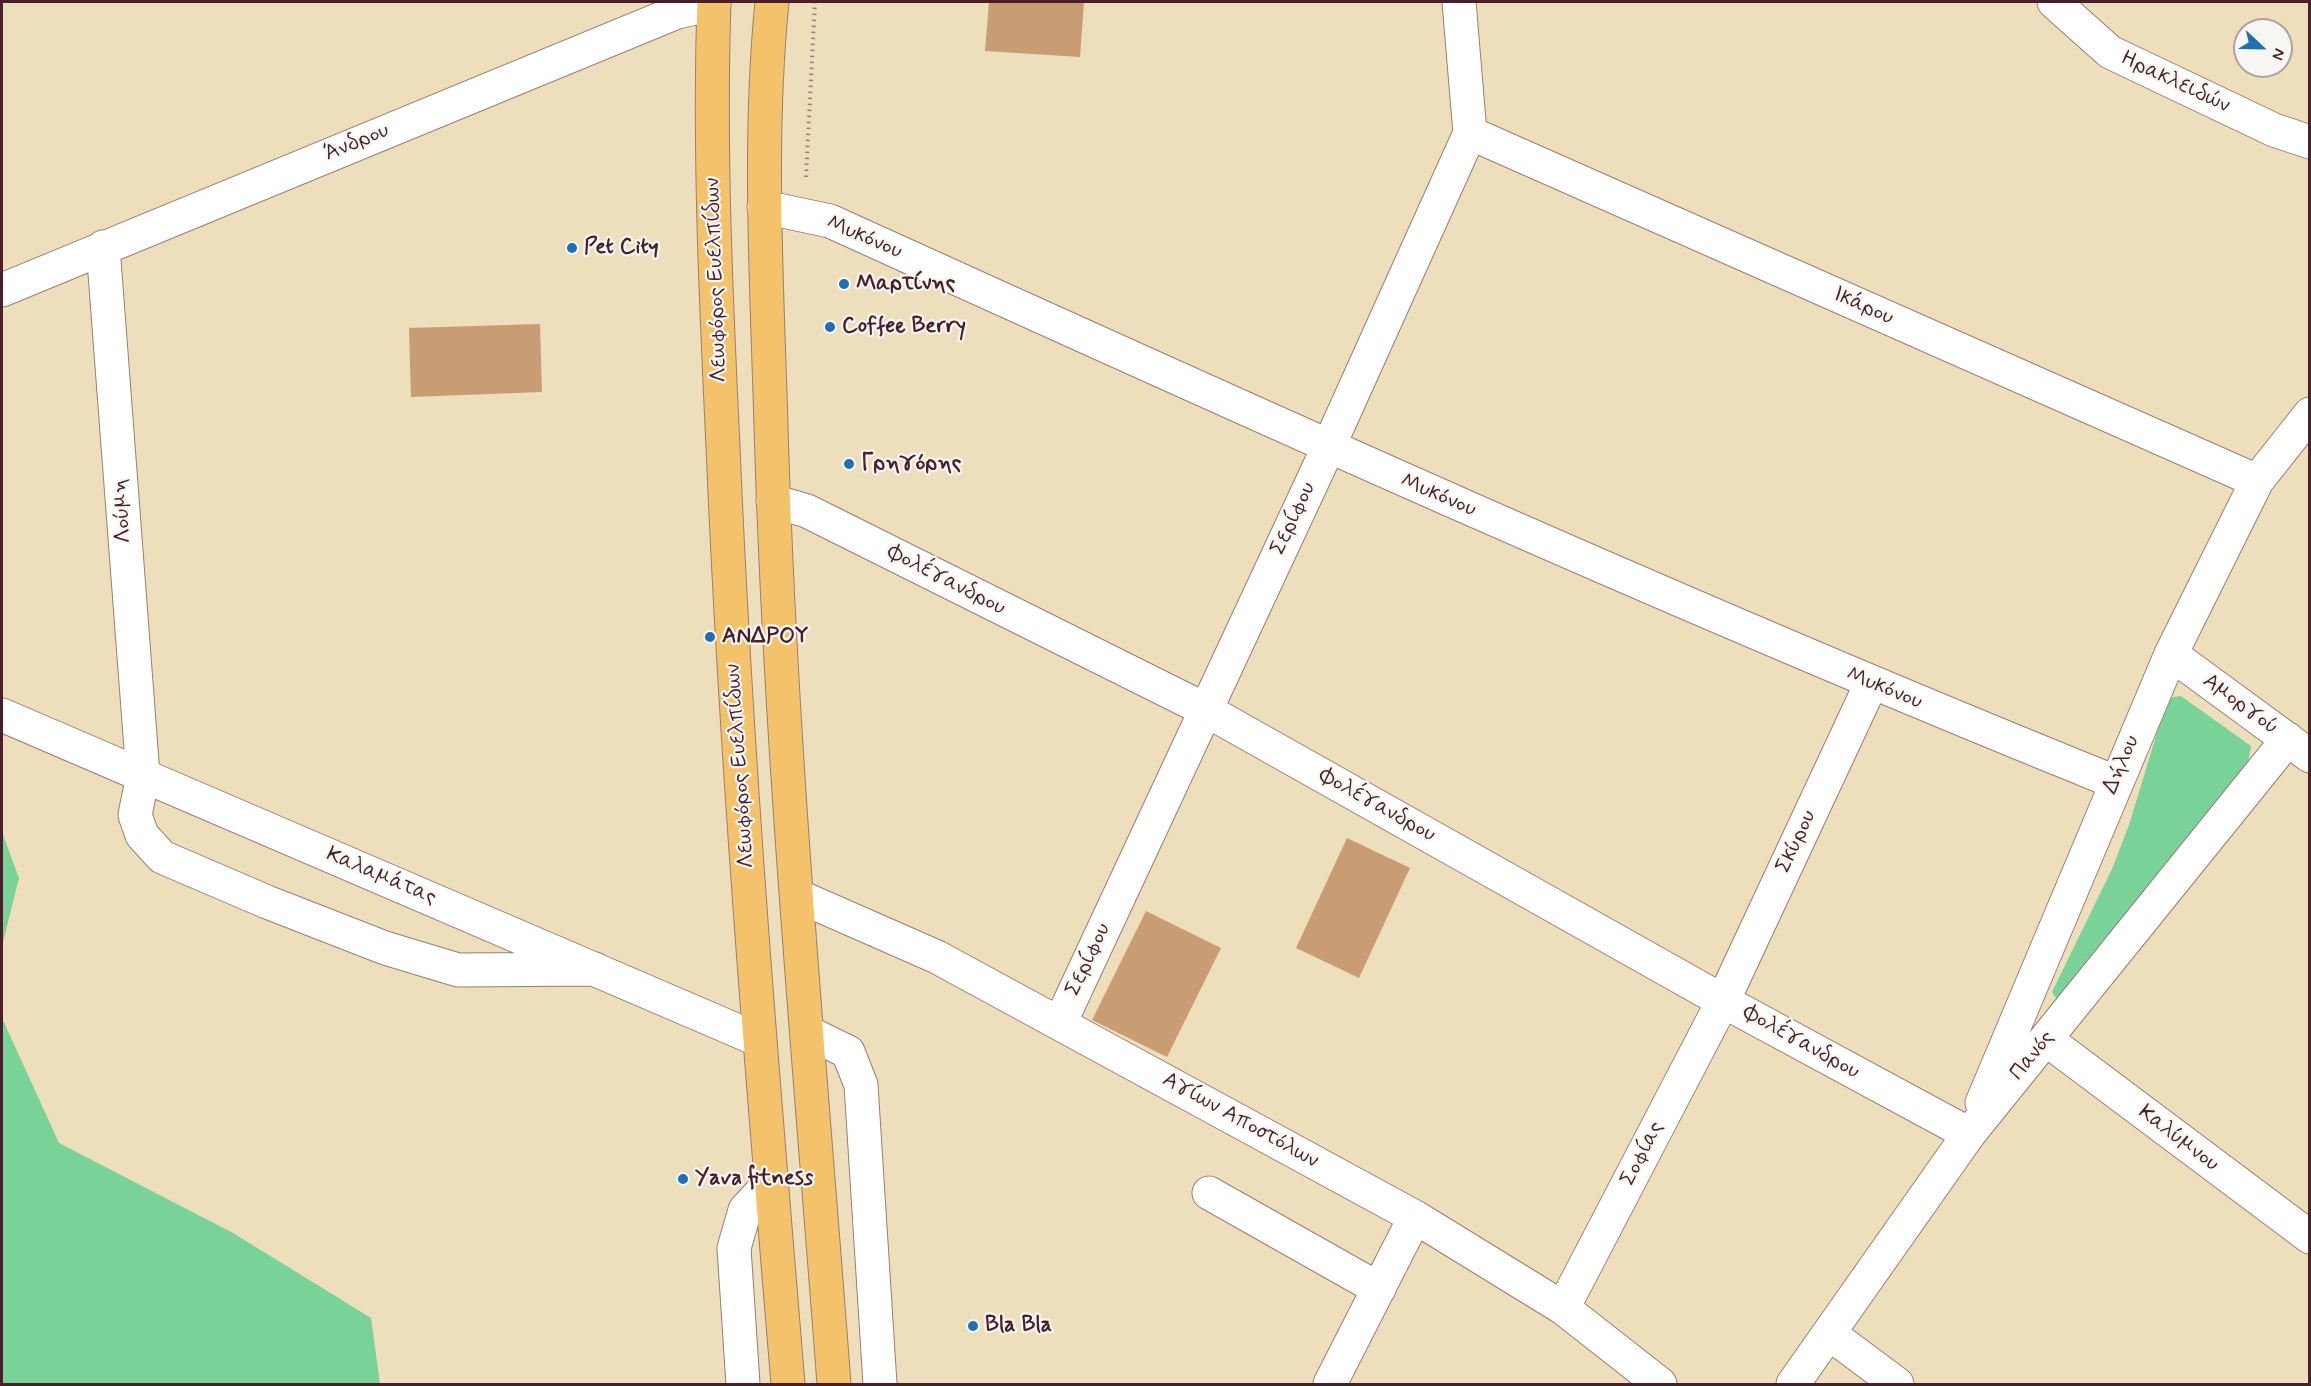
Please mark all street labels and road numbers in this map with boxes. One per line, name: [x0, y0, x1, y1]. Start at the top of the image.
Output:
street label: Ηρακλειδών: [2116, 46, 2234, 120]
street label: Άνδρου: [321, 118, 393, 168]
street label: Λεωφόρος Ευελπίδων: [700, 177, 734, 383]
street label: Μυκόνου: [822, 210, 906, 266]
street label: Ικάρου: [1829, 282, 1897, 332]
street label: Μυκόνου: [1396, 468, 1480, 524]
street label: Λούμη: [108, 478, 138, 544]
street label: Σερίφου: [1266, 478, 1322, 560]
street label: Φολέγανδρου: [883, 540, 1009, 622]
street label: Μυκόνου: [1842, 662, 1926, 716]
street label: Λεωφόρος Ευελπίδων: [721, 663, 761, 869]
street label: Αμοργού: [2197, 669, 2283, 741]
street label: Δήλου: [2098, 732, 2146, 798]
street label: Φολέγανδρου: [1314, 763, 1440, 849]
street label: Σκύρου: [1771, 806, 1823, 878]
street label: Καλαμάτας: [322, 842, 440, 912]
street label: Σερίφου: [1061, 919, 1117, 1001]
street label: Φολέγανδρου: [1738, 1000, 1864, 1086]
street label: Πανός: [2005, 1026, 2061, 1086]
street label: Αγίων Αποστόλων: [1157, 1067, 1323, 1175]
street label: Καλύμνου: [2132, 1100, 2224, 1178]
street label: Σοφίας: [1616, 1117, 1670, 1191]

